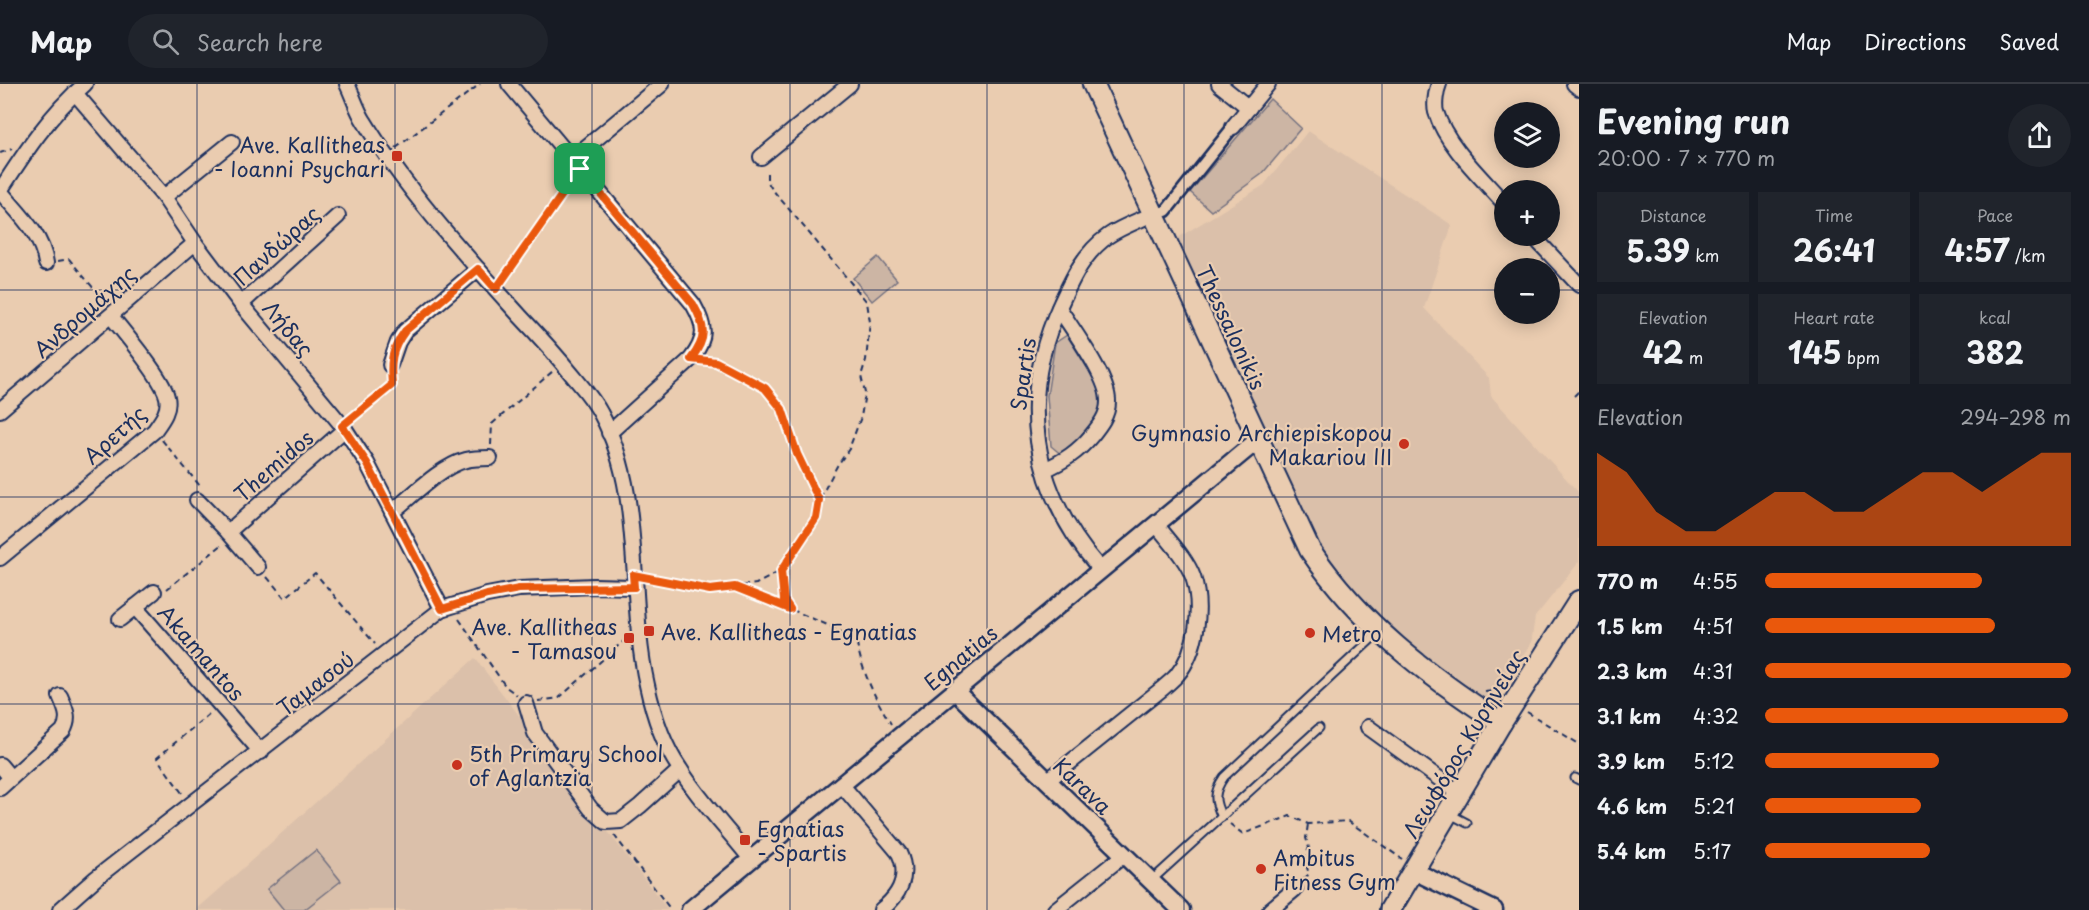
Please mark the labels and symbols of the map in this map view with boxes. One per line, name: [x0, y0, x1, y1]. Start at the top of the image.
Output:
place label: Ave. Kallitheas - Ioanni Psychari: [214, 128, 385, 184]
pin: [554, 143, 605, 194]
marker: Ave. Kallitheas - Ioanni Psychari: [390, 149, 404, 163]
street label: Πανδώρας: [226, 197, 326, 293]
street label: Ανδρομάχης: [26, 257, 142, 365]
street label: Thessalonikis: [1189, 259, 1275, 395]
street label: Λήδας: [256, 293, 322, 363]
street label: Spartis: [1001, 336, 1043, 412]
street label: Αρετής: [76, 397, 153, 471]
place label: Gymnasio Archiepiskopou Makariou III: [1131, 416, 1392, 472]
street label: Themidos: [226, 421, 320, 509]
marker: Gymnasio Archiepiskopou Makariou III: [1397, 437, 1411, 451]
street label: Akamantos: [151, 597, 253, 707]
place label: Ave. Kallitheas - Tamasou: [471, 610, 617, 666]
place label: Ave. Kallitheas - Egnatias: [661, 615, 917, 647]
street label: Egnatias: [916, 617, 1004, 697]
place label: Metro: [1322, 617, 1382, 649]
marker: Ave. Kallitheas - Egnatias: [642, 624, 656, 638]
marker: Metro: [1303, 626, 1317, 640]
marker: Ave. Kallitheas - Tamasou: [622, 631, 636, 645]
street label: Λεωφόρος Κυρηνείας: [1394, 642, 1532, 844]
street label: Ταμασού: [270, 643, 360, 723]
place label: 5th Primary School of Aglantzia: [469, 737, 663, 793]
street label: Karava: [1046, 749, 1120, 822]
marker: 5th Primary School of Aglantzia: [450, 758, 464, 772]
place label: Egnatias - Spartis: [757, 812, 846, 868]
marker: Egnatias - Spartis: [738, 833, 752, 847]
place label: Ambitus Fitness Gym: [1273, 841, 1396, 897]
marker: Ambitus Fitness Gym: [1254, 862, 1268, 876]

